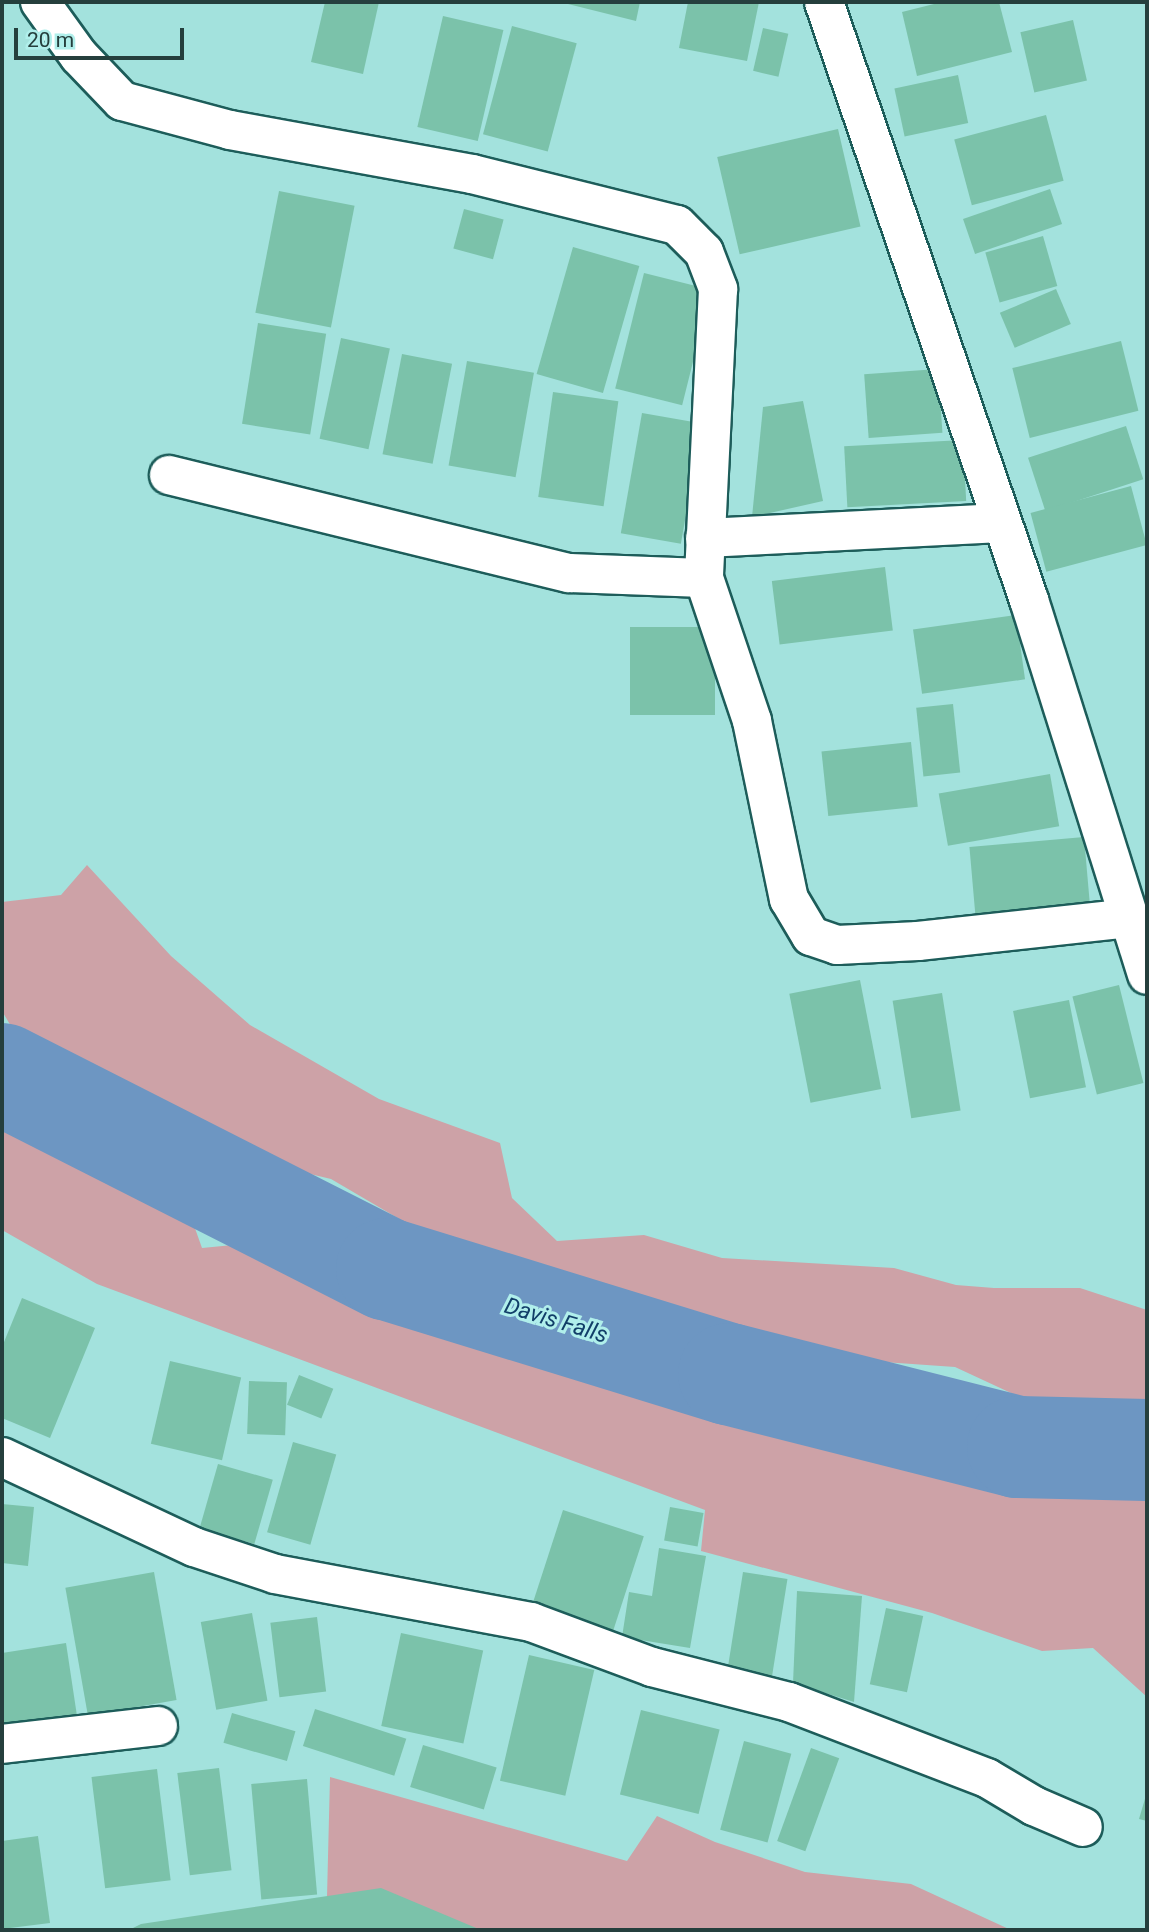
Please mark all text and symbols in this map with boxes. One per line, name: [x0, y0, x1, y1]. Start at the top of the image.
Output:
scale bar: [18, 14, 187, 58]
text: 20 m: [27, 28, 74, 52]
water label: Davis Falls: [501, 1292, 611, 1350]

